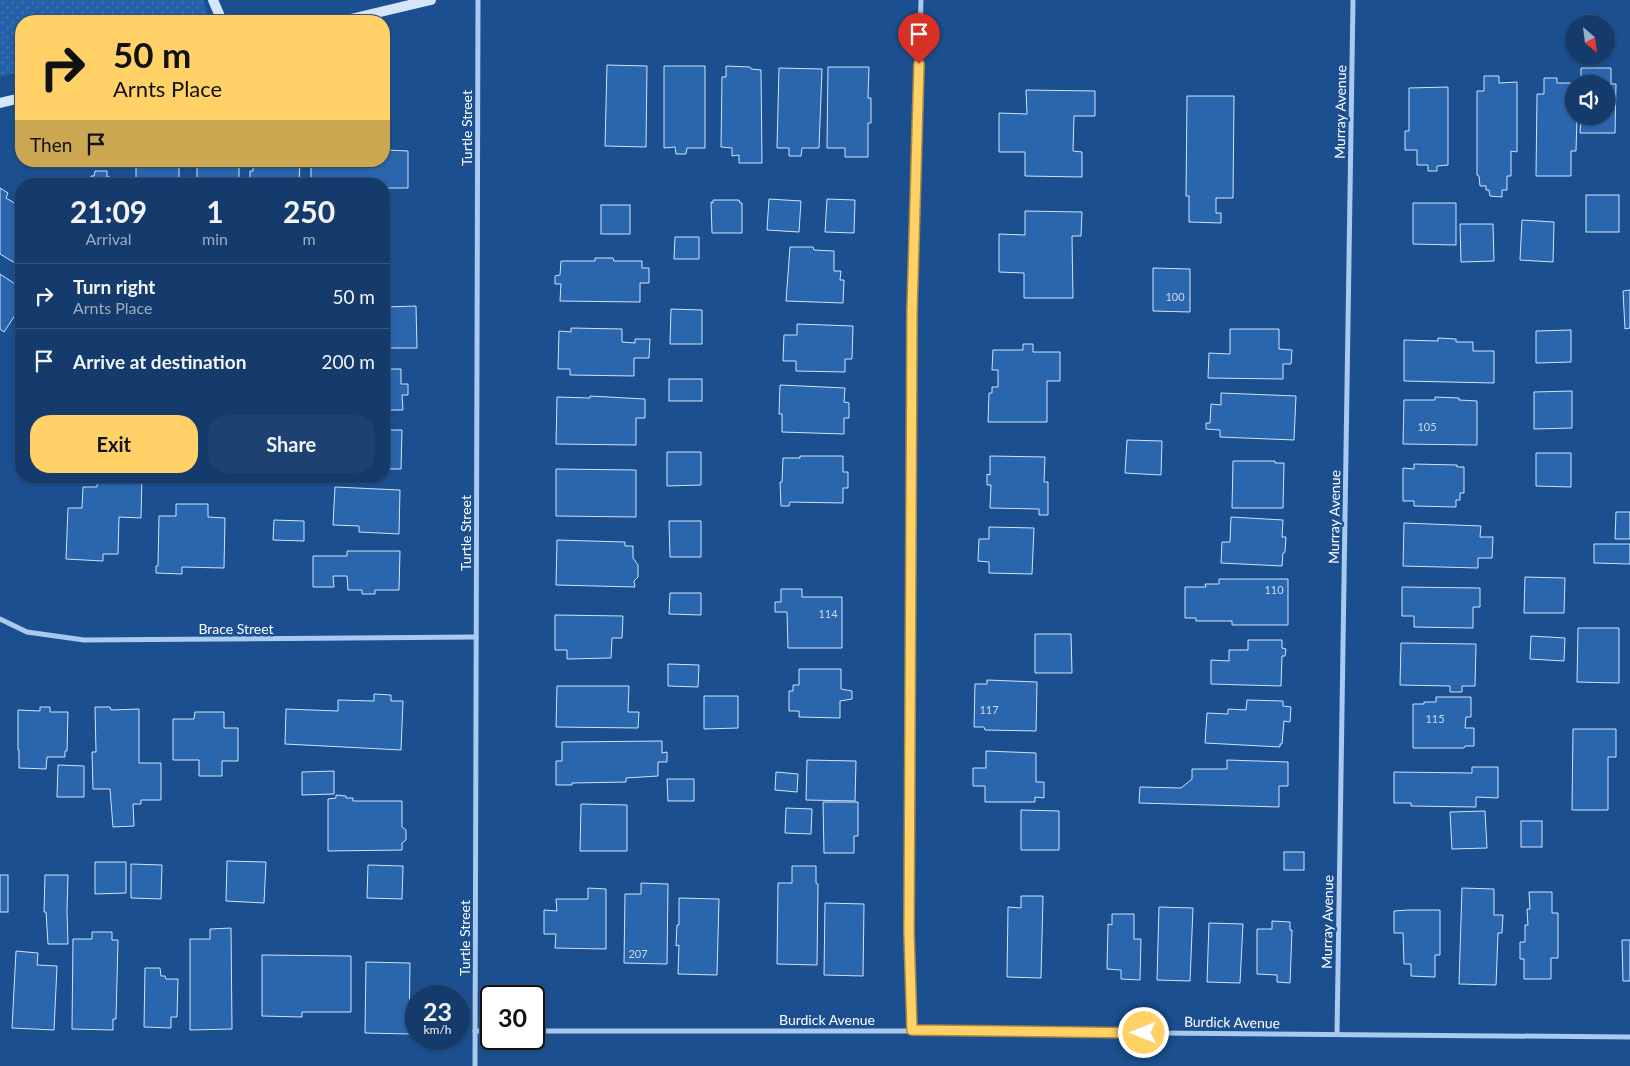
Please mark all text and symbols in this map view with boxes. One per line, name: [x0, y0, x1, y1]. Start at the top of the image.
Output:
pin: [898, 13, 940, 64]
north arrow: [1565, 15, 1615, 65]
map controls: [1565, 15, 1615, 125]
icon: arrive: [905, 20, 933, 48]
text: 50 m: [113, 33, 191, 75]
icon: right: [30, 35, 95, 100]
street label: Murray Avenue: [1331, 65, 1349, 159]
text: Arnts Place: [113, 75, 222, 102]
button: sound: [1565, 75, 1615, 125]
street label: Turtle Street: [458, 90, 475, 166]
icon: arrive: [82, 130, 110, 158]
text: Then: [30, 133, 72, 156]
text: 21:09: [70, 193, 147, 229]
text: 1: [206, 193, 224, 229]
text: 250: [283, 193, 335, 229]
text: Arrival: [85, 229, 132, 248]
text: min: [202, 229, 228, 248]
text: m: [302, 229, 316, 248]
text: Turn right: [73, 275, 155, 298]
icon: right: [30, 282, 58, 310]
text: 50 m: [332, 285, 375, 308]
house number: 100: [1165, 290, 1185, 303]
text: Arnts Place: [73, 298, 152, 317]
icon: arrive: [30, 347, 58, 375]
text: Arrive at destination: [73, 350, 246, 373]
text: 200 m: [321, 350, 375, 373]
button: Exit: [30, 415, 198, 473]
button: Share: [208, 415, 375, 473]
house number: 105: [1417, 420, 1437, 433]
street label: Murray Avenue: [1325, 470, 1343, 564]
street label: Turtle Street: [457, 495, 474, 571]
house number: 110: [1264, 583, 1284, 596]
house number: 114: [818, 607, 838, 620]
street label: Brace Street: [198, 620, 274, 637]
house number: 117: [979, 703, 999, 716]
house number: 115: [1425, 712, 1445, 725]
street label: Murray Avenue: [1318, 875, 1336, 969]
street label: Turtle Street: [456, 900, 473, 976]
house number: 207: [628, 947, 648, 960]
speed limit sign: 30: [480, 985, 545, 1050]
text: 23: [423, 996, 452, 1026]
position arrow: [1117, 1006, 1169, 1058]
street label: Burdick Avenue: [779, 1011, 875, 1028]
street label: Burdick Avenue: [1184, 1013, 1280, 1031]
text: km/h: [423, 1022, 452, 1037]

